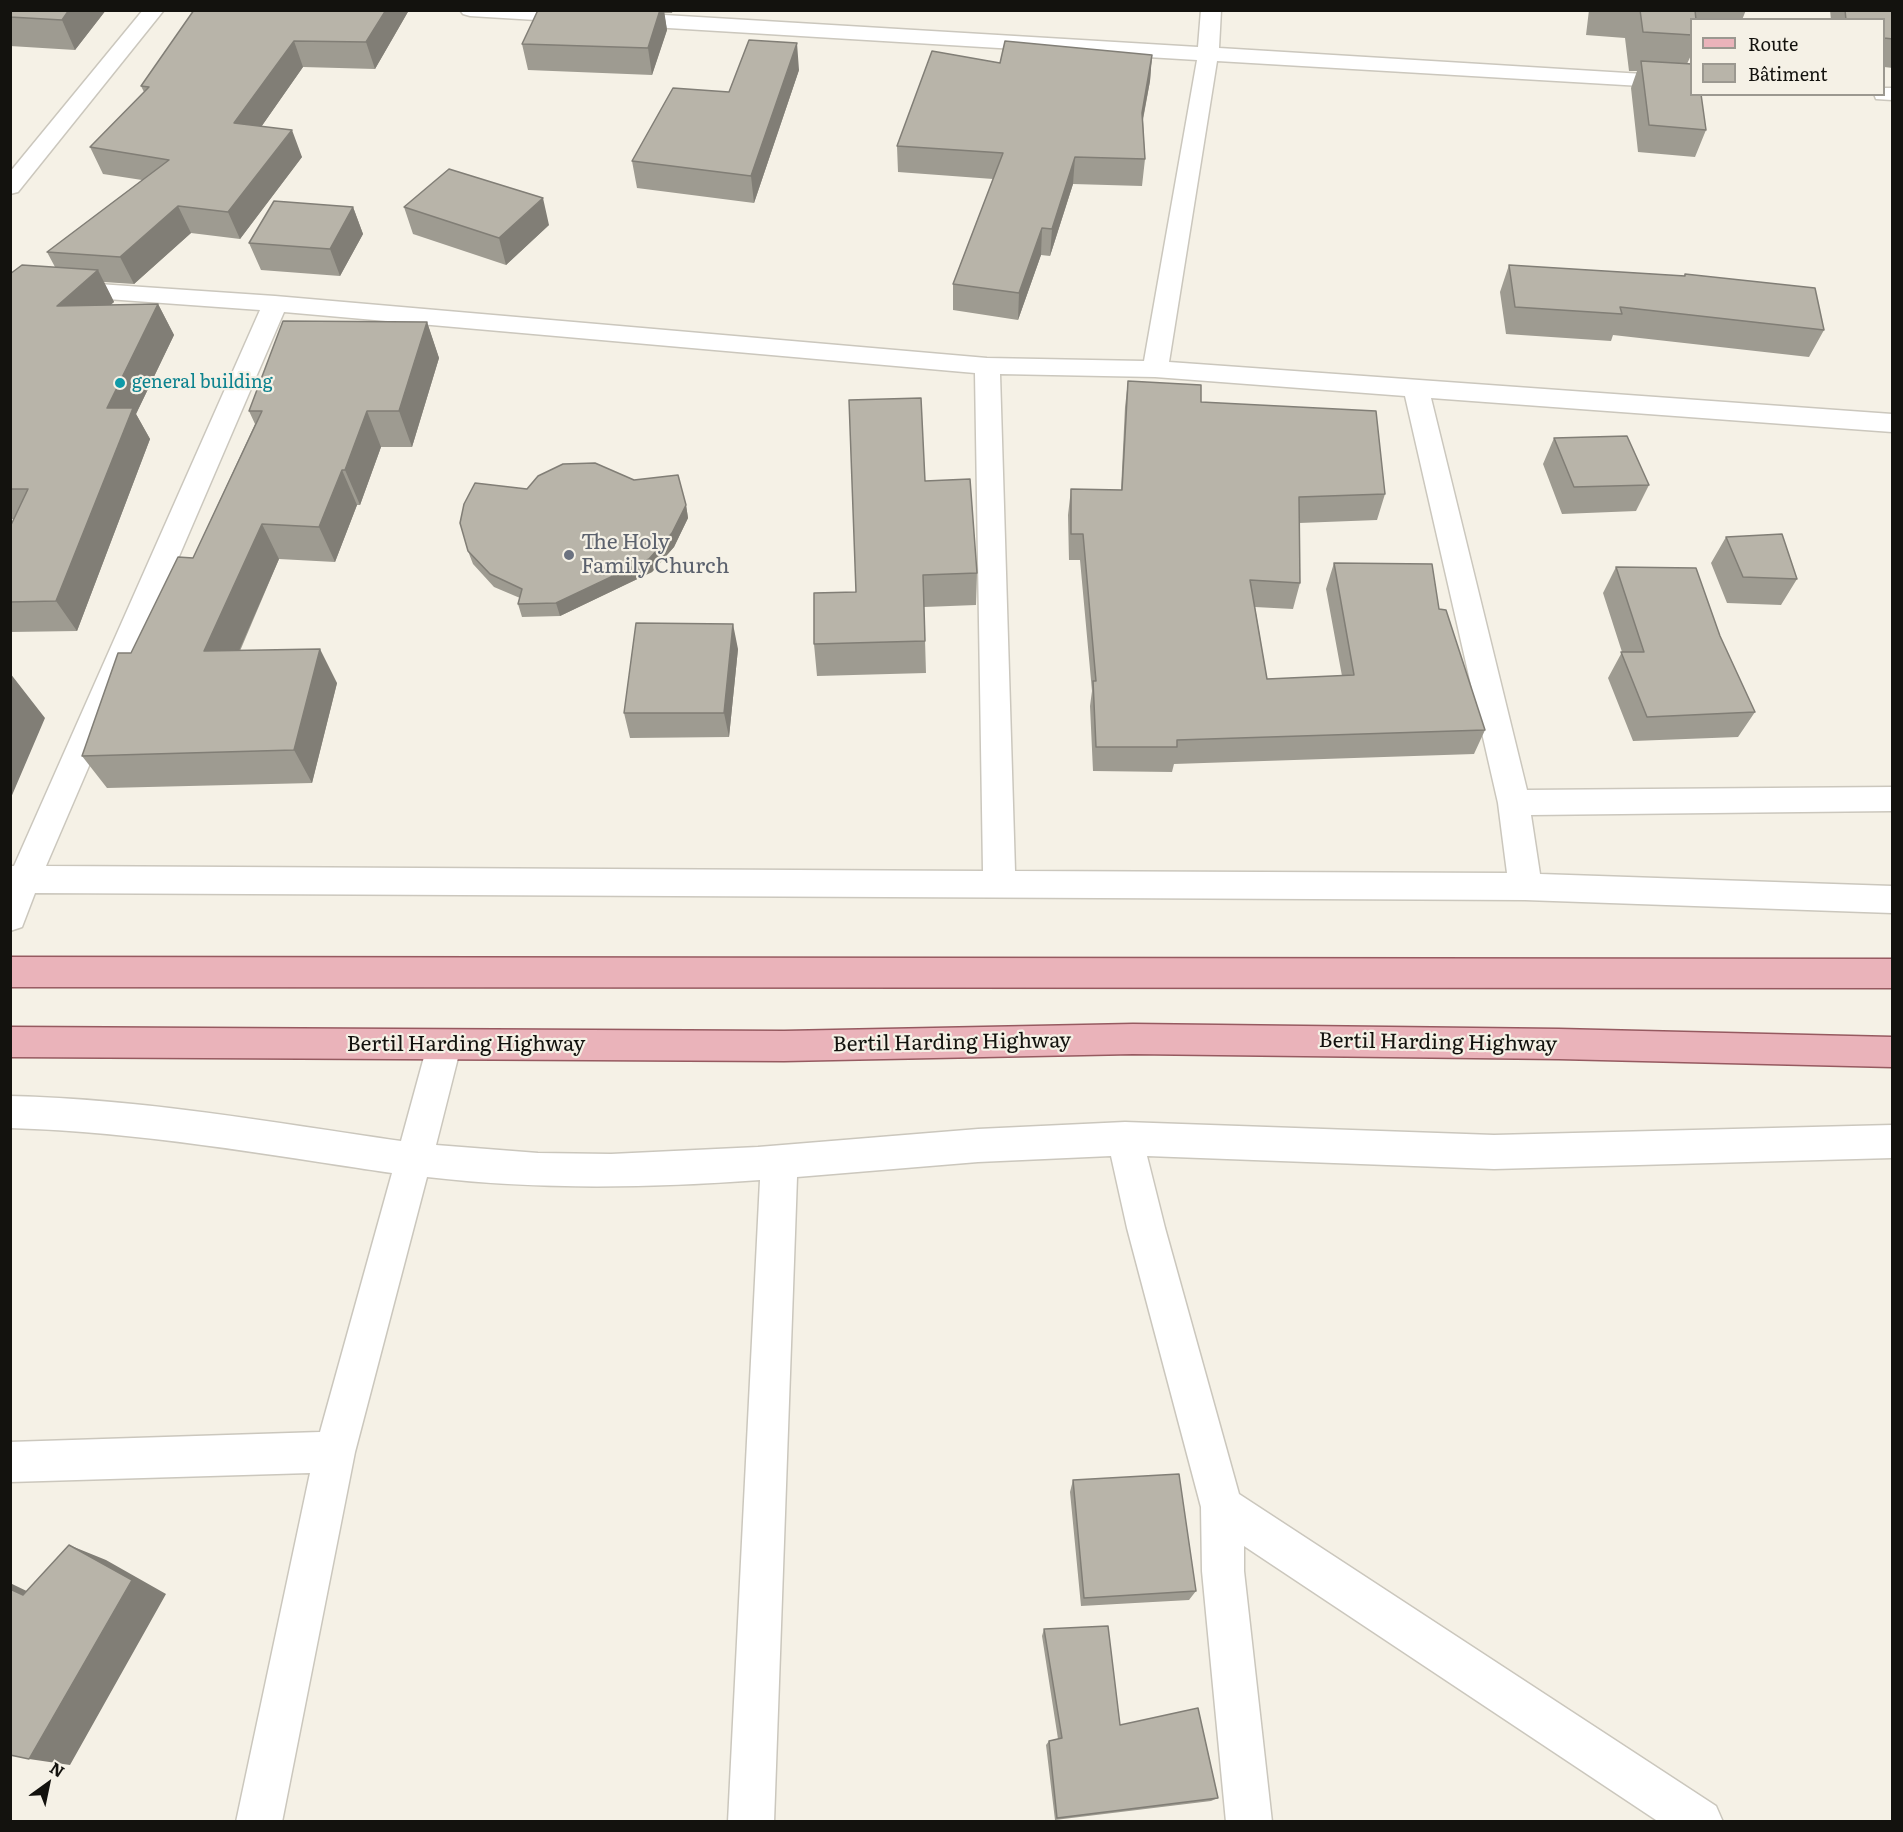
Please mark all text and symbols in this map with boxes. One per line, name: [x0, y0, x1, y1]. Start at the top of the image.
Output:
legend: [1690, 18, 1885, 96]
text: Route: [1748, 30, 1798, 57]
text: Bâtiment: [1748, 60, 1827, 87]
place label: general building: [132, 372, 273, 394]
marker: general building: [113, 376, 127, 390]
place label: The Holy Family Church: [581, 530, 729, 580]
marker: The Holy Family Church: [562, 548, 576, 562]
street label: Bertil Harding Highway: [832, 1028, 1072, 1058]
street label: Bertil Harding Highway: [1318, 1028, 1558, 1058]
street label: Bertil Harding Highway: [347, 1032, 585, 1058]
north arrow: [18, 1754, 78, 1814]
text: N: [46, 1755, 70, 1783]

